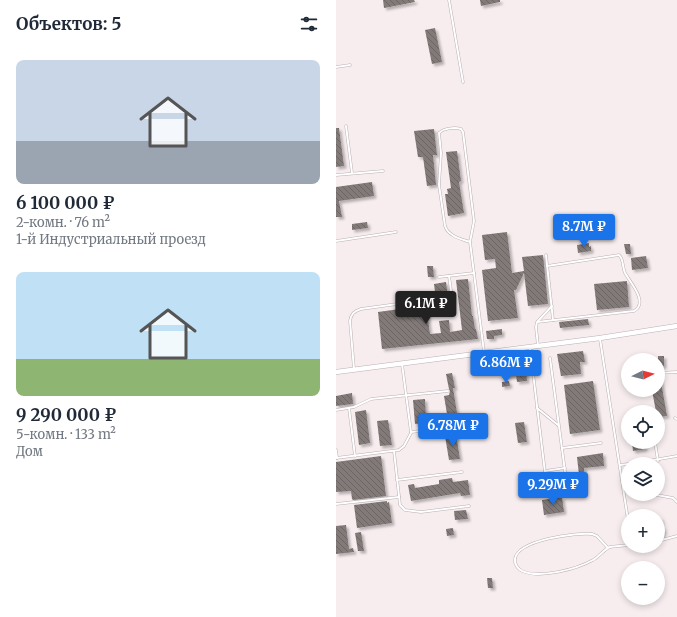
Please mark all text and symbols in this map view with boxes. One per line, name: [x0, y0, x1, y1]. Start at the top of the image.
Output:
text: Объектов: 5: [16, 13, 121, 35]
icon: filters: [298, 13, 320, 35]
icon: home: [132, 86, 204, 158]
text: 6 100 000 ₽: [16, 192, 115, 214]
text: 2-комн. · 76 m²: [16, 214, 110, 231]
pin: 8.7M ₽: [551, 214, 617, 248]
text: 8.7M ₽: [562, 218, 606, 235]
text: 1-й Индустриальный проезд: [16, 231, 206, 248]
pin: 6.1M ₽: [393, 291, 459, 325]
text: 6.1M ₽: [404, 295, 448, 312]
icon: home: [132, 298, 204, 370]
pin: 6.86M ₽: [469, 350, 543, 384]
north arrow: [621, 353, 665, 397]
map controls: [621, 353, 665, 605]
text: 6.86M ₽: [479, 354, 533, 371]
text: 9 290 000 ₽: [16, 404, 116, 426]
button: locate: [621, 405, 665, 449]
pin: 6.78M ₽: [416, 413, 490, 447]
text: 6.78M ₽: [427, 417, 479, 434]
text: 5-комн. · 133 m²: [16, 426, 116, 443]
text: Дом: [16, 443, 43, 460]
button: layers: [621, 457, 665, 501]
pin: 9.29M ₽: [516, 472, 590, 506]
text: 9.29M ₽: [527, 476, 579, 493]
button: +: [621, 509, 665, 553]
button: −: [621, 561, 665, 605]

